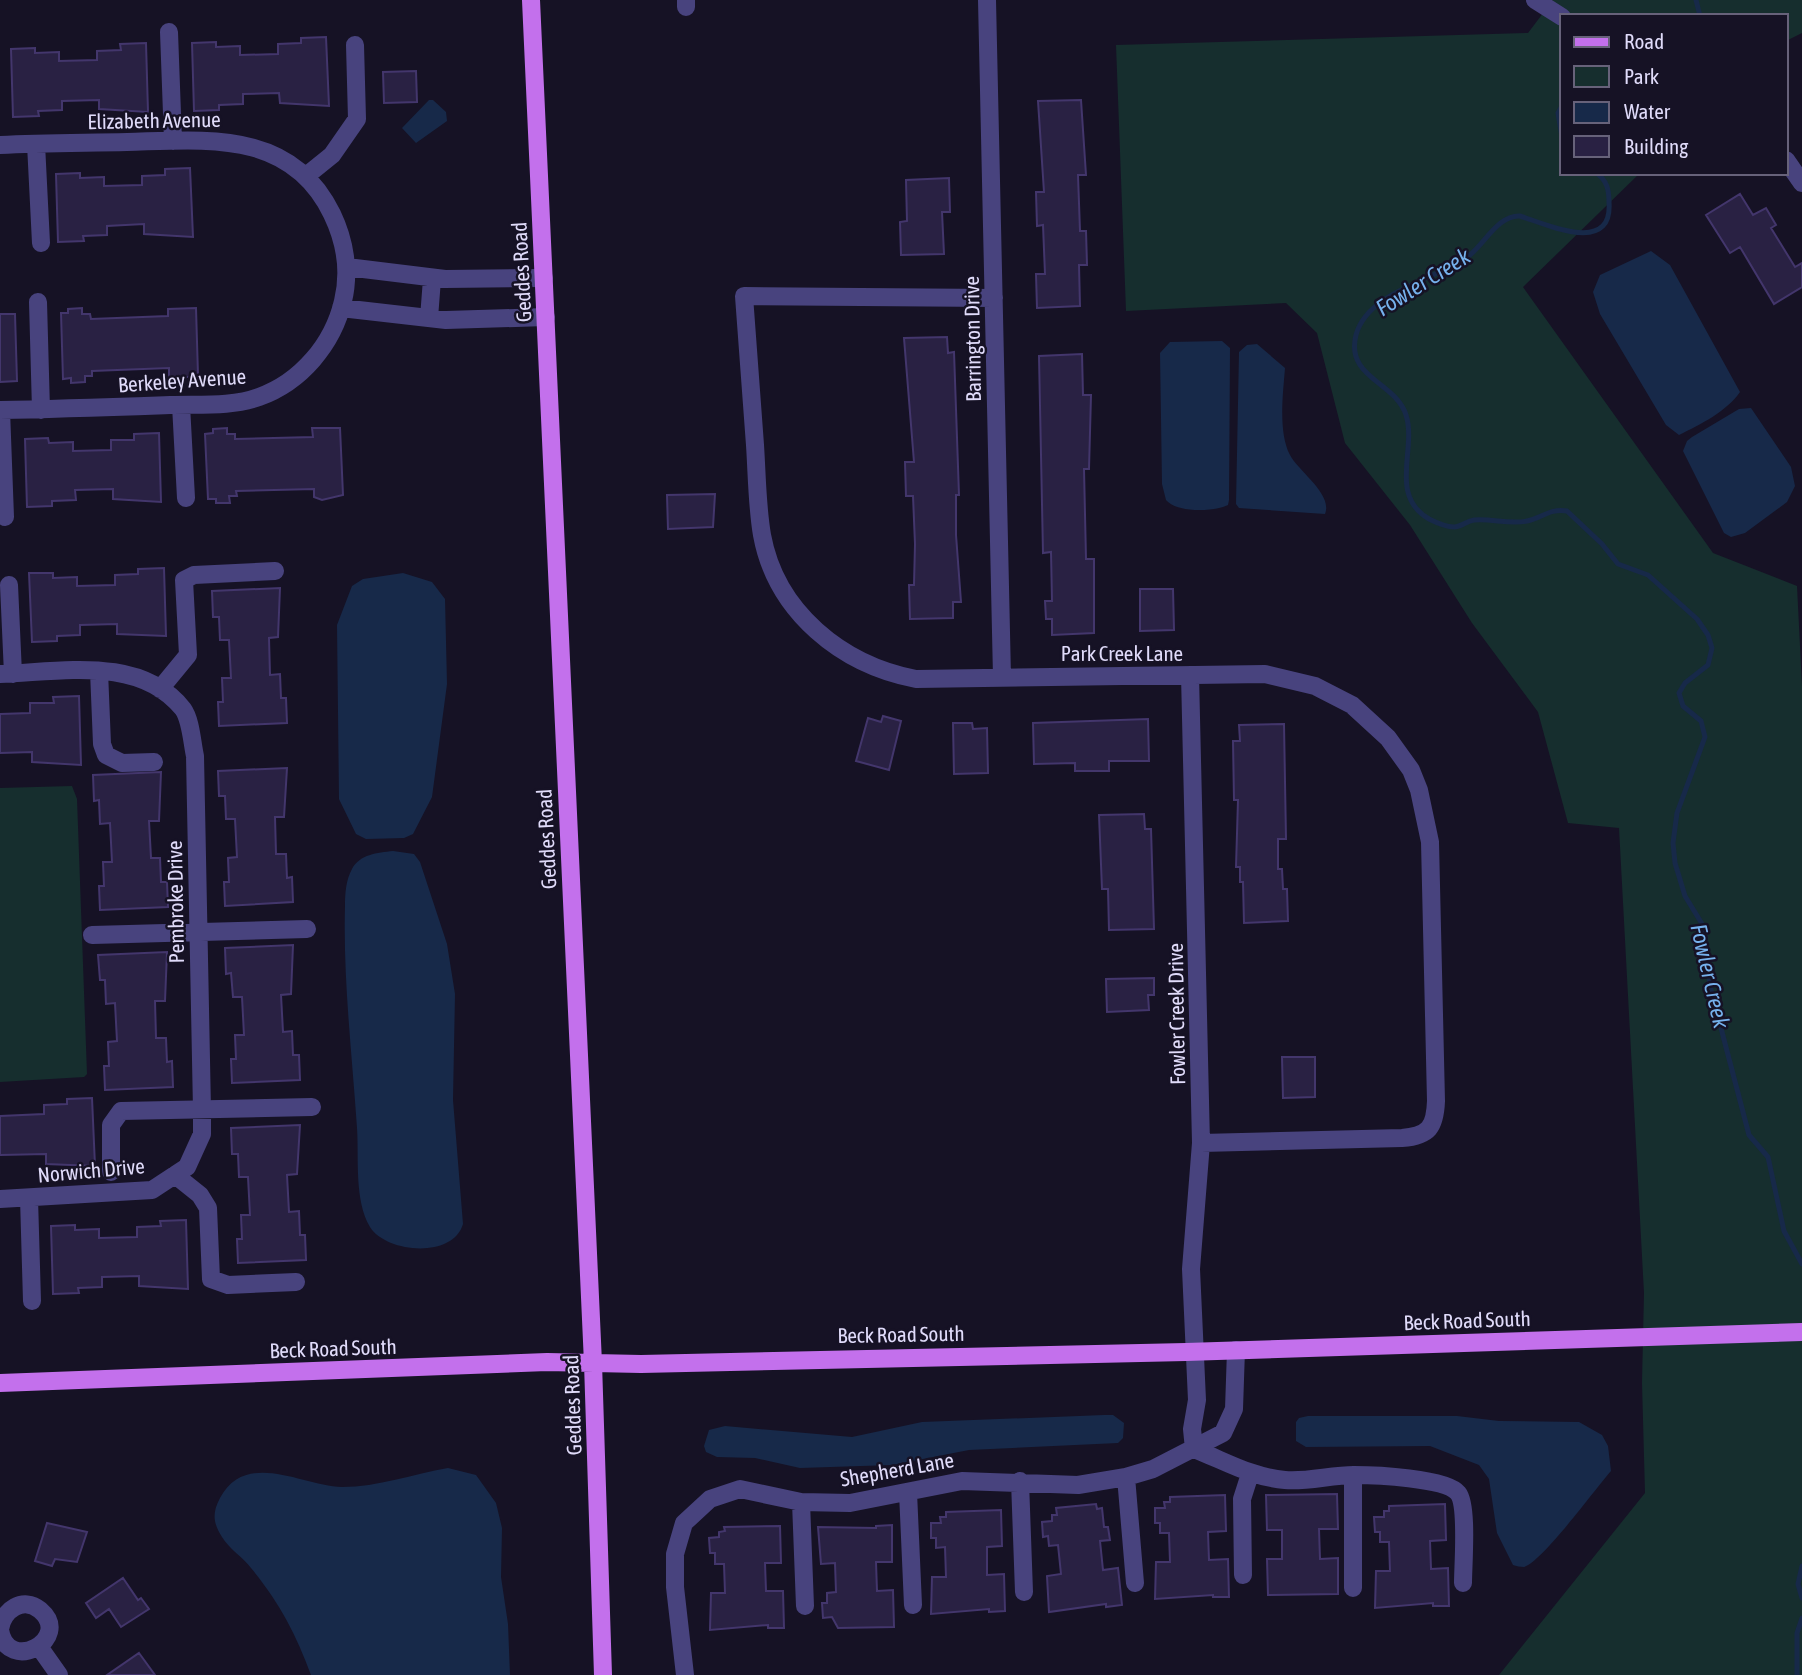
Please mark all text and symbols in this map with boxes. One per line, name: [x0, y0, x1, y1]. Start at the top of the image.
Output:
legend: [1560, 14, 1788, 175]
text: Road: [1624, 29, 1664, 53]
text: Park: [1624, 64, 1659, 88]
text: Water: [1624, 99, 1671, 123]
street label: Elizabeth Avenue: [87, 107, 221, 133]
text: Building: [1624, 134, 1688, 158]
street label: Geddes Road: [506, 221, 536, 323]
water label: Fowler Creek: [1371, 242, 1476, 321]
street label: Barrington Drive: [959, 276, 985, 402]
street label: Berkeley Avenue: [117, 364, 247, 396]
street label: Park Creek Lane: [1061, 641, 1183, 665]
street label: Geddes Road: [531, 788, 561, 890]
street label: Pembroke Drive: [162, 840, 188, 964]
water label: Fowler Creek: [1685, 921, 1735, 1032]
street label: Fowler Creek Drive: [1163, 943, 1189, 1085]
street label: Norwich Drive: [36, 1153, 146, 1187]
street label: Beck Road South: [1403, 1306, 1531, 1334]
street label: Beck Road South: [837, 1321, 965, 1347]
street label: Beck Road South: [269, 1334, 397, 1362]
street label: Geddes Road: [558, 1354, 586, 1456]
street label: Shepherd Lane: [838, 1447, 956, 1491]

